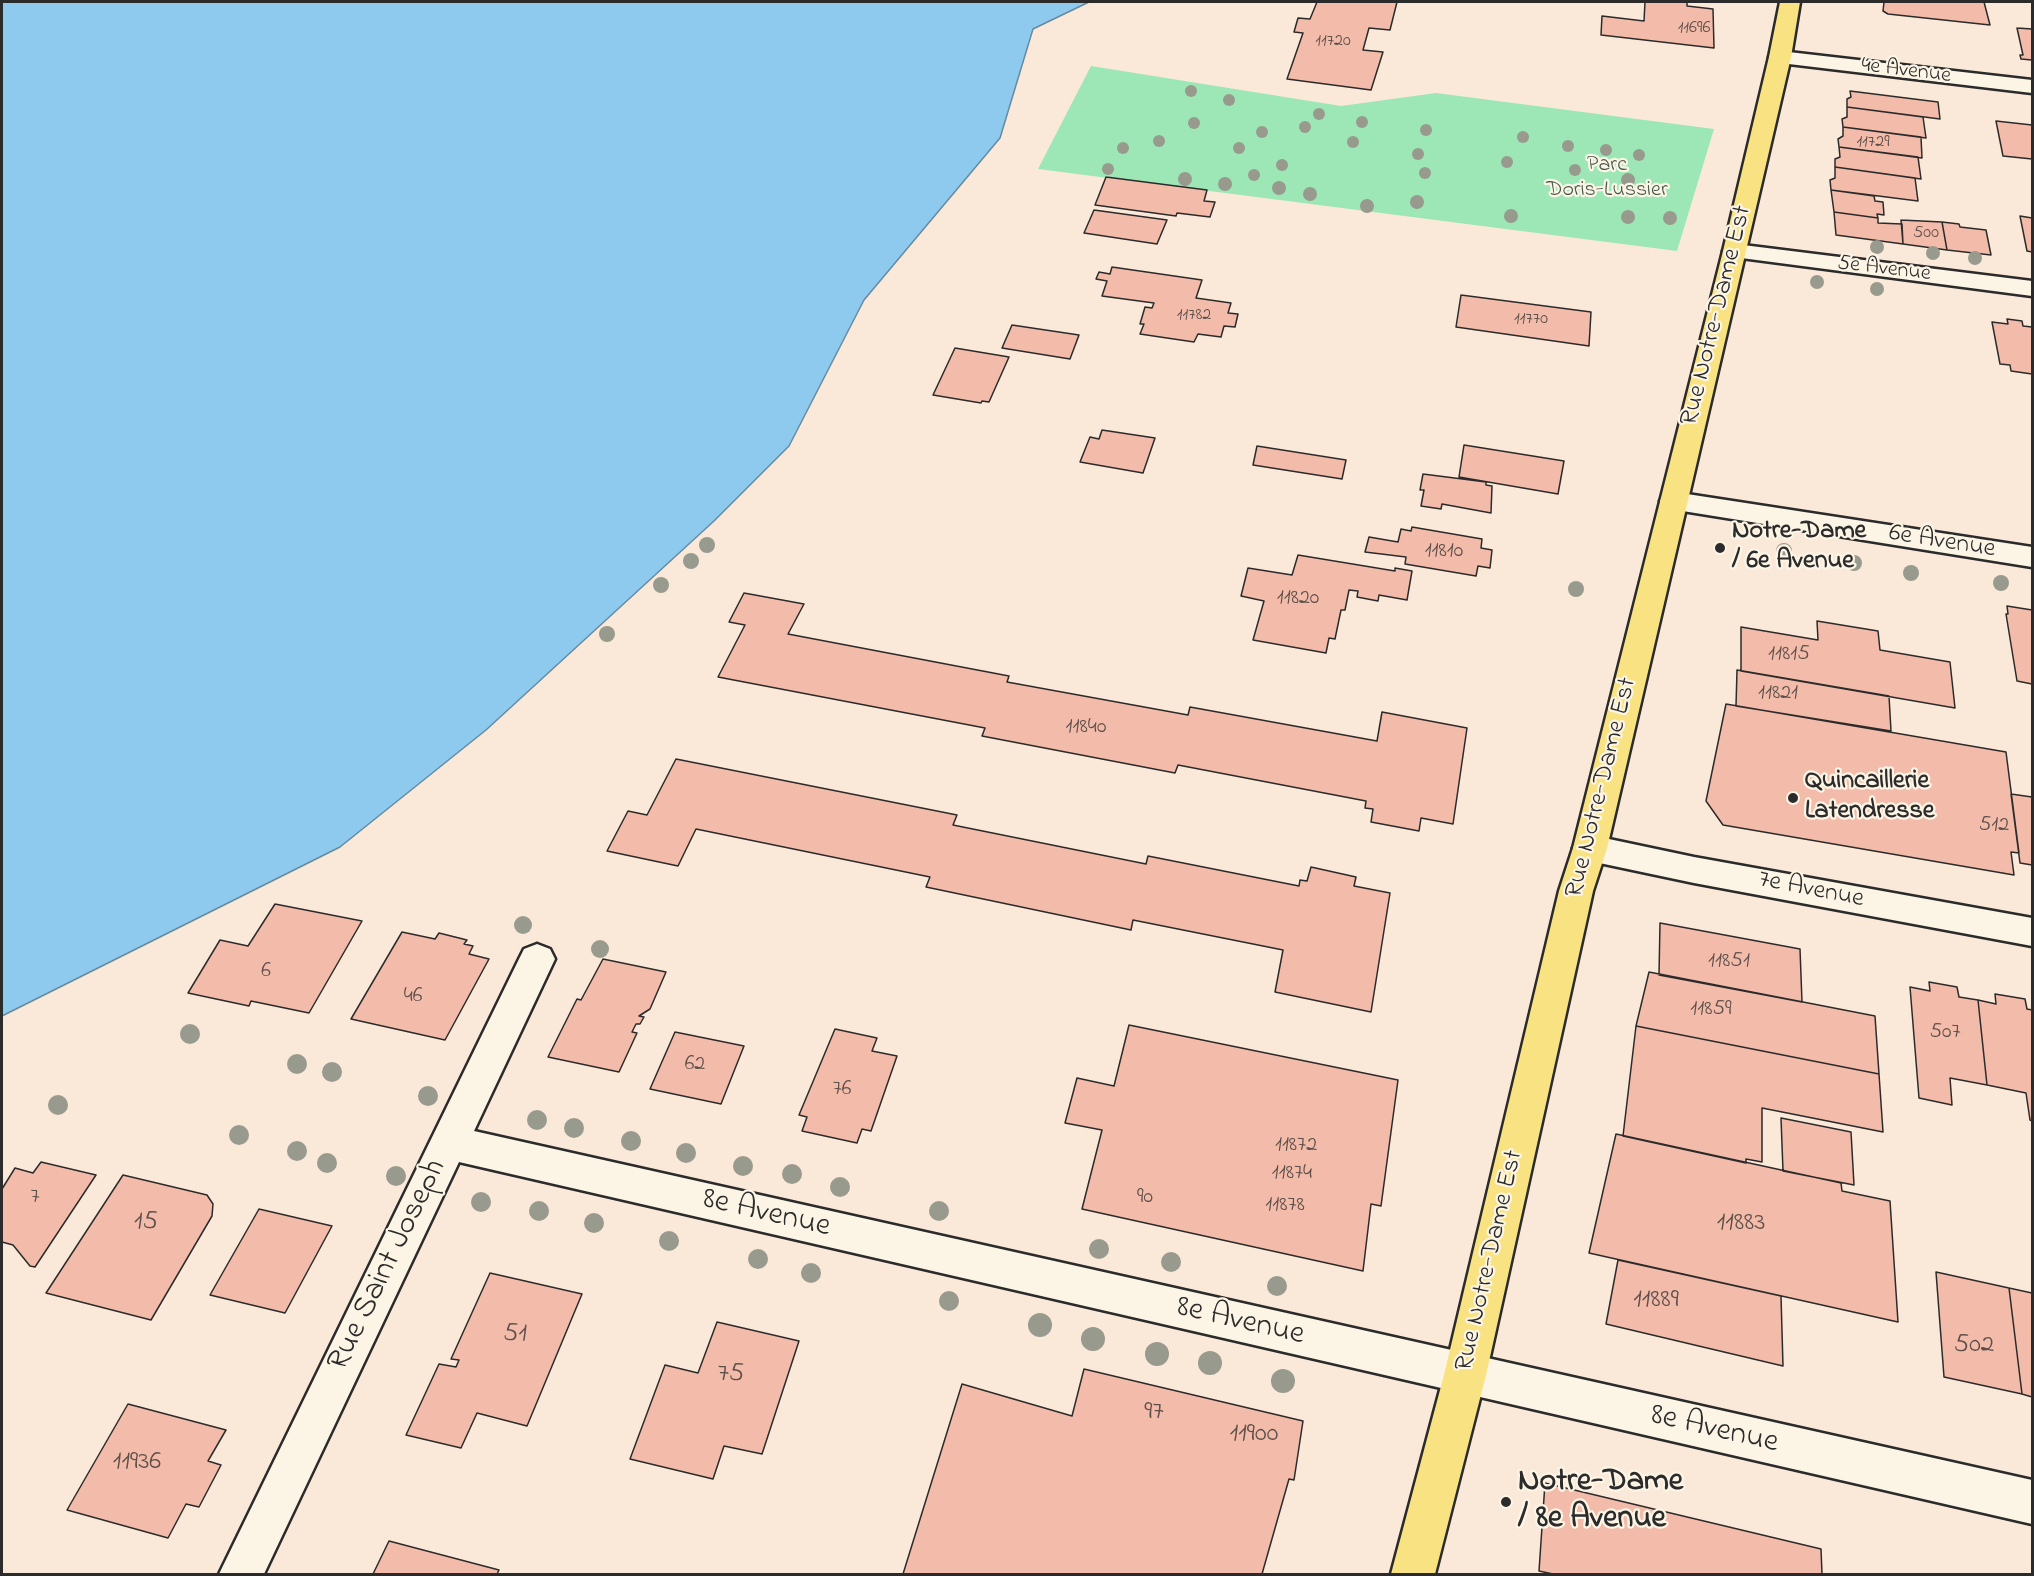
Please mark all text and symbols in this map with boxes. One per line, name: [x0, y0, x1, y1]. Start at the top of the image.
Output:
house number: 11696: [1678, 18, 1710, 40]
house number: 11720: [1315, 31, 1351, 53]
street label: 4e Avenue: [1860, 53, 1952, 91]
house number: 11729: [1856, 132, 1890, 154]
park label: Parc Doris-Lussier: [1546, 153, 1668, 204]
street label: Rue Notre-Dame Est: [1676, 203, 1760, 429]
house number: 500: [1913, 223, 1939, 245]
street label: 5e Avenue: [1836, 251, 1932, 289]
house number: 11782: [1177, 305, 1211, 327]
house number: 11770: [1514, 309, 1548, 331]
place label: Notre-Dame / 6e Avenue: [1732, 517, 1866, 578]
street label: 6e Avenue: [1887, 519, 1997, 567]
house number: 11810: [1425, 539, 1463, 565]
marker: Notre-Dame / 6e Avenue: [1713, 541, 1727, 555]
house number: 11820: [1277, 586, 1319, 612]
house number: 11815: [1768, 642, 1810, 668]
street label: Rue Notre-Dame Est: [1561, 675, 1645, 901]
house number: 11821: [1758, 681, 1798, 707]
house number: 11840: [1066, 715, 1106, 741]
place label: Quincaillerie Latendresse: [1805, 767, 1934, 828]
marker: Quincaillerie Latendresse: [1786, 791, 1800, 805]
house number: 512: [1979, 813, 2009, 839]
street label: 7e Avenue: [1756, 866, 1866, 916]
house number: 11851: [1708, 949, 1750, 975]
house number: 6: [261, 959, 271, 985]
house number: 46: [404, 984, 422, 1010]
house number: 11859: [1690, 997, 1732, 1023]
house number: 507: [1929, 1020, 1961, 1046]
house number: 62: [685, 1052, 705, 1078]
house number: 76: [833, 1077, 851, 1103]
house number: 11872: [1275, 1133, 1317, 1159]
street label: Rue Notre-Dame Est: [1450, 1148, 1532, 1374]
street label: Rue Saint Joseph: [321, 1154, 457, 1378]
house number: 11874: [1272, 1161, 1312, 1187]
street label: 8e Avenue: [698, 1182, 834, 1248]
house number: 7: [30, 1185, 40, 1211]
house number: 90: [1137, 1185, 1153, 1211]
house number: 11878: [1265, 1193, 1305, 1219]
house number: 15: [134, 1208, 158, 1240]
house number: 11883: [1717, 1209, 1765, 1241]
house number: 11889: [1633, 1286, 1679, 1318]
street label: 8e Avenue: [1172, 1290, 1308, 1356]
house number: 51: [503, 1320, 527, 1352]
house number: 502: [1954, 1331, 1994, 1363]
house number: 75: [718, 1360, 744, 1392]
house number: 97: [1144, 1398, 1164, 1430]
street label: 8e Avenue: [1646, 1398, 1782, 1464]
house number: 11900: [1230, 1420, 1278, 1452]
house number: 11936: [113, 1448, 161, 1480]
place label: Notre-Dame / 8e Avenue: [1518, 1465, 1683, 1540]
marker: Notre-Dame / 8e Avenue: [1499, 1495, 1513, 1509]

